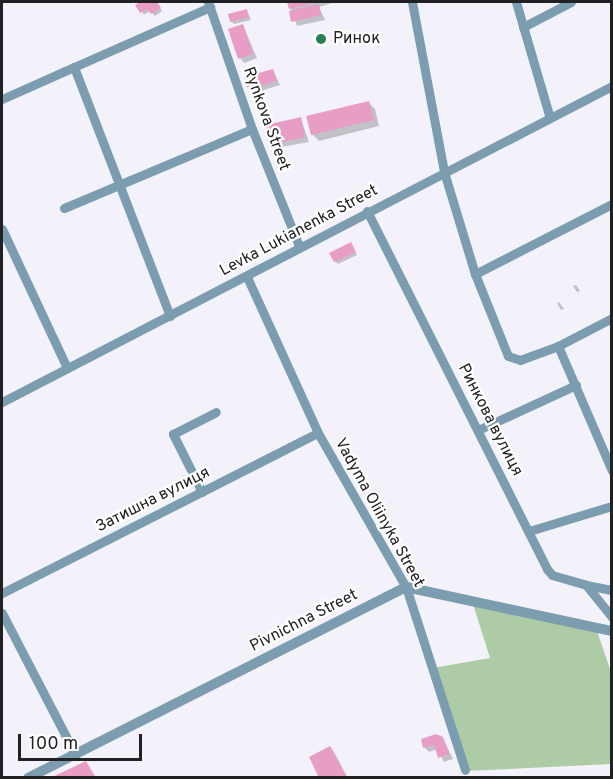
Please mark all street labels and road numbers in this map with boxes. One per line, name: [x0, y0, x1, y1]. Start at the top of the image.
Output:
street label: Rynkova Street: [238, 65, 294, 173]
street label: Levka Lukianenka Street: [217, 181, 381, 281]
street label: Ринкова вулиця: [453, 361, 527, 479]
street label: Vadyma Oliinyka Street: [330, 435, 428, 591]
street label: Затишна вулиця: [93, 463, 213, 537]
street label: Pivnichna Street: [247, 586, 361, 656]

